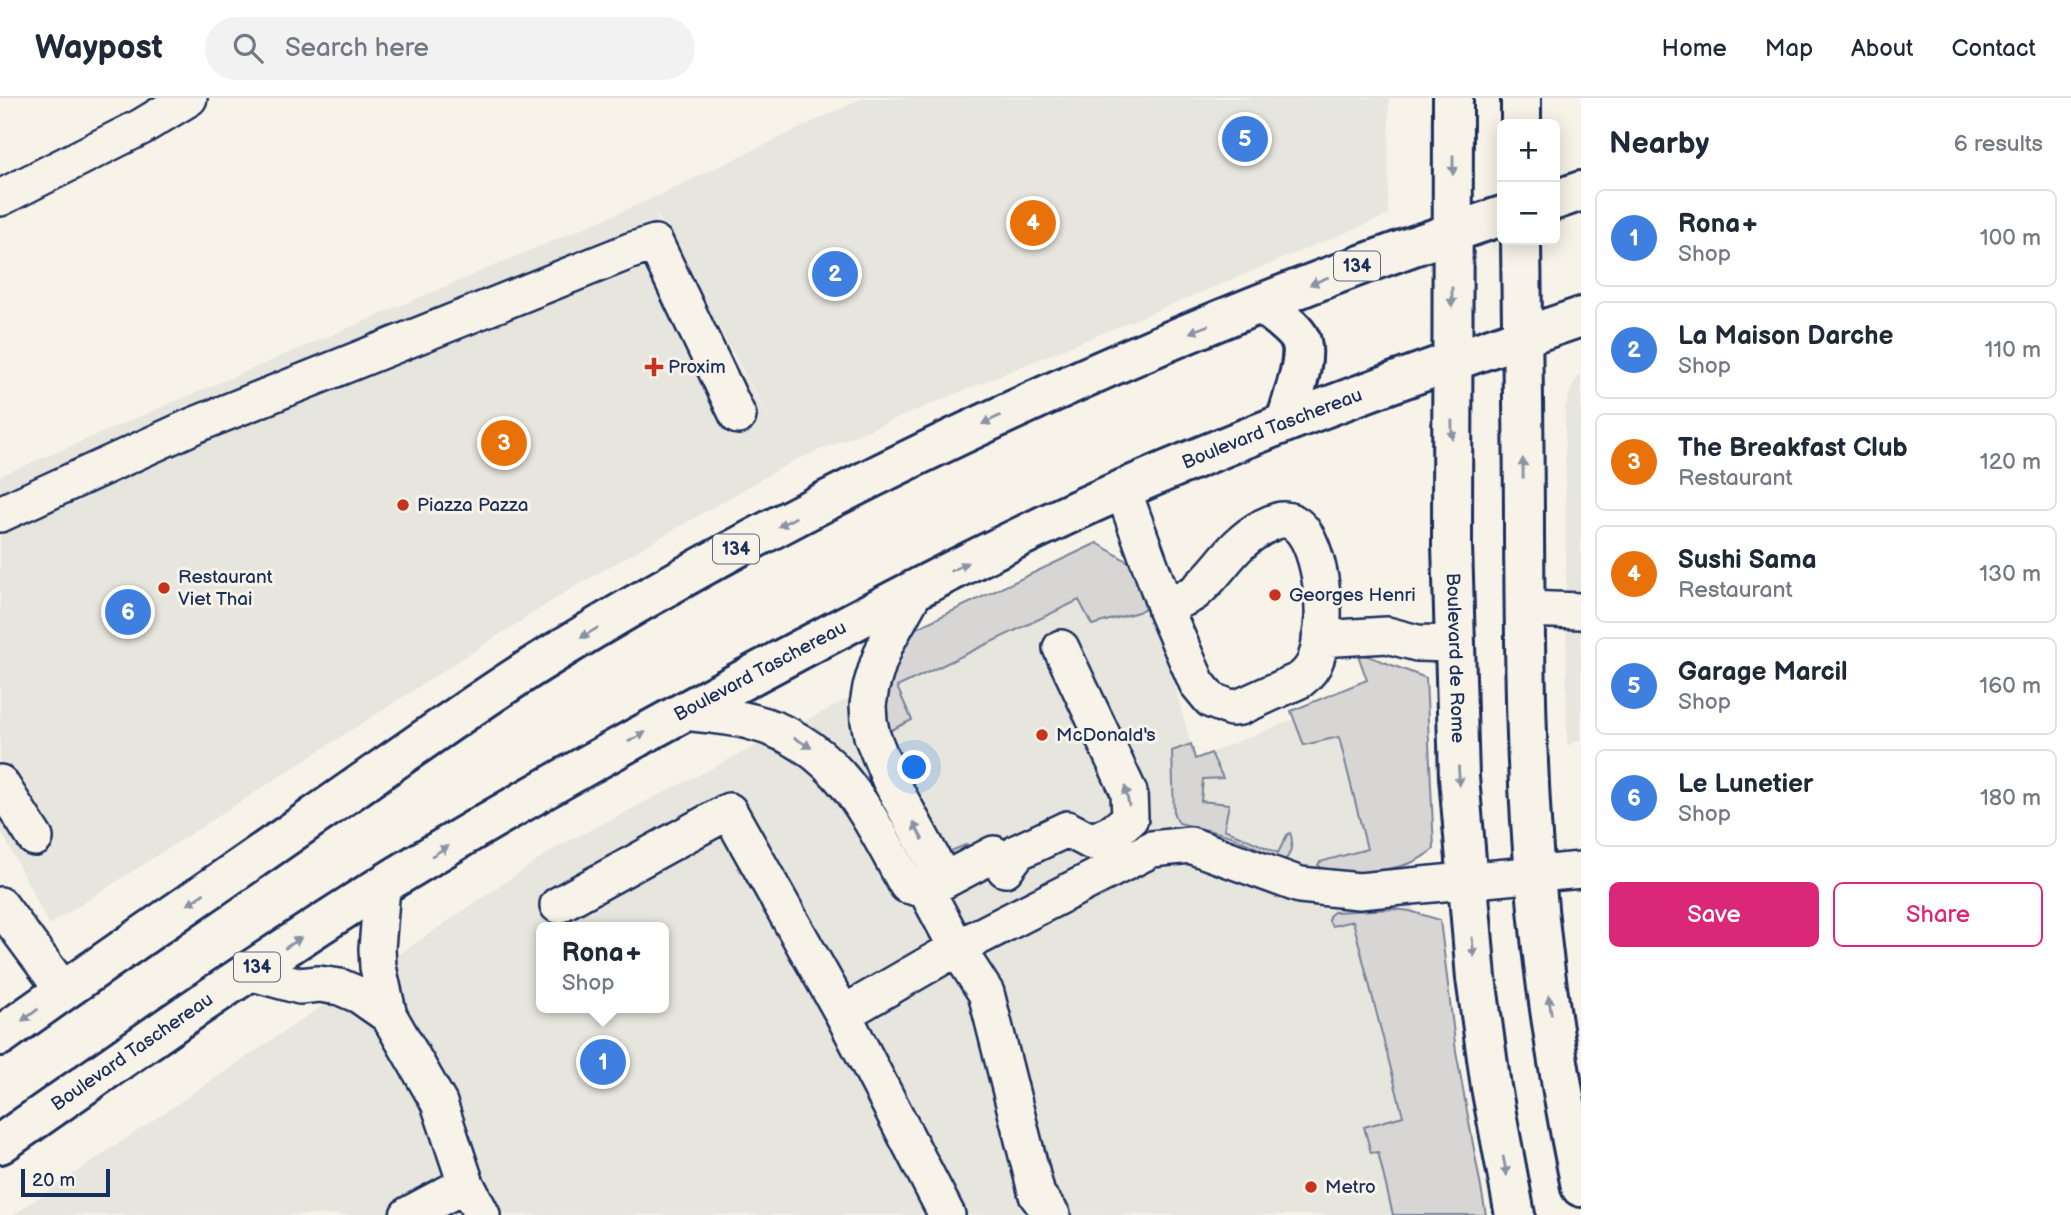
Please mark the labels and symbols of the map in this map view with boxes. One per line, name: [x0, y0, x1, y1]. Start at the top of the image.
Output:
pin: 5: [1222, 113, 1268, 165]
one-way arrow: [1447, 155, 1458, 177]
pin: 4: [1010, 197, 1056, 249]
pin: 2: [812, 248, 858, 300]
road number: 134: [1334, 252, 1380, 280]
one-way arrow: [1308, 275, 1329, 286]
one-way arrow: [1446, 286, 1458, 308]
one-way arrow: [1188, 323, 1209, 334]
place label: Proxim: [668, 356, 726, 379]
marker: Proxim: [646, 359, 662, 375]
street label: Boulevard Taschereau: [1178, 383, 1365, 474]
one-way arrow: [980, 415, 1001, 426]
pin: 3: [481, 417, 527, 469]
one-way arrow: [1446, 419, 1458, 441]
one-way arrow: [1518, 457, 1529, 479]
place label: Piazza Pazza: [417, 494, 529, 517]
marker: Piazza Pazza: [395, 497, 411, 513]
one-way arrow: [777, 516, 797, 528]
road number: 134: [713, 534, 759, 564]
one-way arrow: [949, 561, 969, 573]
place label: Restaurant Viet Thai: [178, 566, 273, 611]
street label: Boulevard de Rome: [1441, 572, 1469, 743]
marker: Restaurant Viet Thai: [156, 580, 172, 596]
place label: Georges Henri: [1289, 584, 1416, 607]
pin: 6: [105, 586, 151, 638]
marker: Georges Henri: [1267, 587, 1283, 603]
street label: Boulevard Taschereau: [670, 616, 850, 726]
one-way arrow: [579, 627, 598, 639]
place label: McDonald's: [1056, 724, 1156, 747]
marker: McDonald's: [1034, 727, 1050, 743]
one-way arrow: [628, 731, 647, 743]
one-way arrow: [793, 737, 812, 750]
your location: [897, 750, 931, 784]
one-way arrow: [1454, 765, 1465, 787]
one-way arrow: [1122, 784, 1133, 806]
one-way arrow: [912, 820, 924, 840]
one-way arrow: [431, 845, 450, 857]
one-way arrow: [186, 892, 205, 905]
one-way arrow: [283, 936, 303, 949]
one-way arrow: [1468, 937, 1479, 959]
road number: 134: [234, 952, 280, 982]
street label: Boulevard Taschereau: [47, 988, 217, 1116]
one-way arrow: [1544, 994, 1555, 1016]
one-way arrow: [21, 1008, 39, 1022]
pin: 1: [580, 1036, 626, 1088]
one-way arrow: [1500, 1155, 1511, 1177]
scale bar: [21, 1166, 110, 1198]
place label: Metro: [1325, 1176, 1376, 1199]
marker: Metro: [1303, 1179, 1319, 1195]

